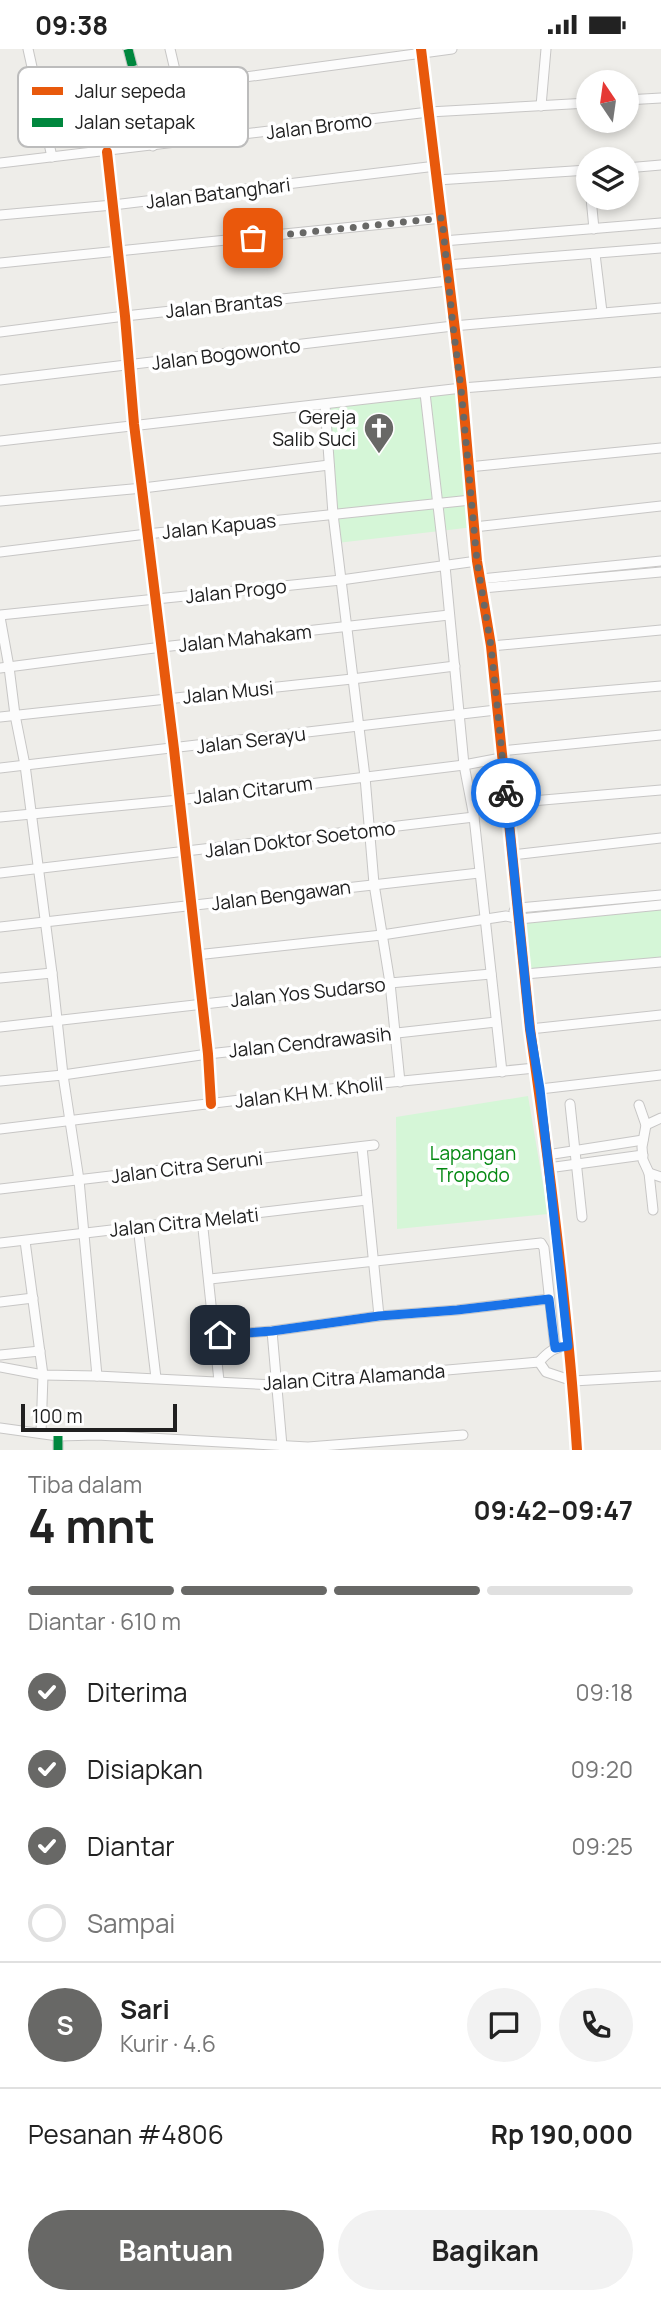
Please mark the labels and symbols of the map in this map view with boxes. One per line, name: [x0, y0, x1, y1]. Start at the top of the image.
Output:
legend: [18, 67, 248, 147]
north arrow: [576, 70, 639, 133]
text: Jalur sepeda: [75, 78, 186, 104]
street label: Jalan Bromo: [265, 107, 373, 145]
text: Jalan setapak: [75, 109, 195, 135]
street label: Jalan Batanghari: [144, 171, 292, 215]
pin: [223, 208, 283, 268]
street label: Jalan Brantas: [164, 286, 284, 324]
street label: Jalan Bogowonto: [150, 332, 302, 376]
place label: Gereja Salib Suci: [272, 404, 356, 452]
church icon: Gereja Salib Suci: [362, 411, 396, 455]
street label: Jalan Kapuas: [161, 507, 277, 545]
street label: Jalan Progo: [184, 573, 288, 609]
street label: Jalan Mahakam: [177, 618, 313, 658]
street label: Jalan Musi: [181, 674, 275, 710]
street label: Jalan Serayu: [195, 720, 307, 760]
courier: [471, 758, 541, 828]
street label: Jalan Citarum: [192, 770, 314, 810]
street label: Jalan Doktor Soetomo: [203, 814, 397, 864]
street label: Jalan Bengawan: [210, 874, 352, 916]
street label: Jalan Yos Sudarso: [229, 971, 387, 1013]
street label: Jalan Cendrawasih: [227, 1021, 393, 1063]
street label: Jalan KH M. Kholil: [233, 1070, 385, 1114]
park label: Lapangan Tropodo: [430, 1140, 516, 1188]
street label: Jalan Citra Seruni: [110, 1145, 264, 1189]
street label: Jalan Citra Melati: [108, 1201, 260, 1243]
pin: [190, 1305, 250, 1365]
street label: Jalan Citra Alamanda: [262, 1358, 446, 1396]
scale bar: [21, 1401, 177, 1433]

